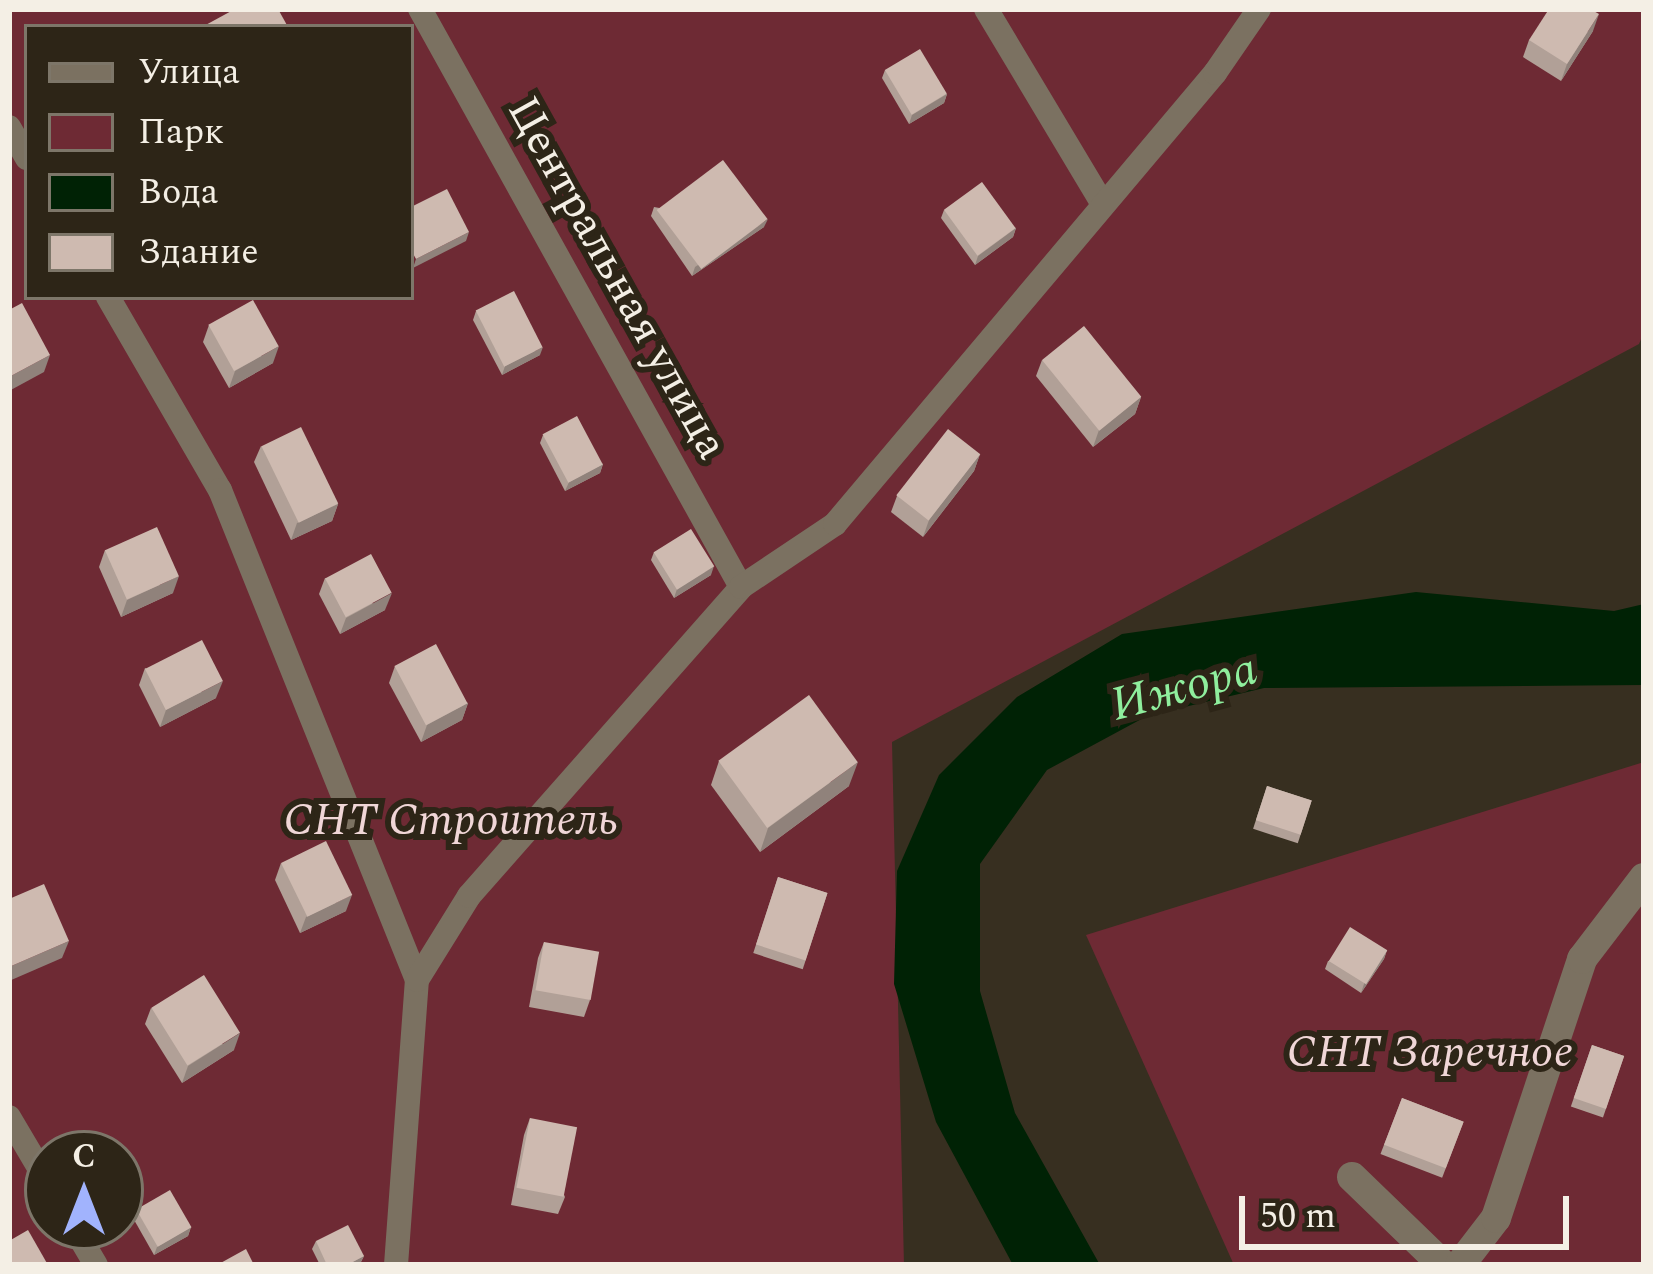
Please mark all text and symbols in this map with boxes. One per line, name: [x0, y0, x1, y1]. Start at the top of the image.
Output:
legend: [24, 24, 414, 300]
text: Улица: [138, 45, 240, 100]
street label: Центральная улица: [495, 88, 739, 468]
text: Парк: [138, 105, 224, 160]
text: Вода: [138, 165, 218, 220]
text: Здание: [138, 225, 259, 280]
water label: Ижора: [1105, 640, 1263, 734]
park label: СНТ Строитель: [283, 794, 619, 848]
park label: СНТ Заречное: [1287, 1026, 1573, 1080]
north arrow: [24, 1130, 144, 1250]
text: С: [72, 1132, 96, 1182]
scale bar: [1245, 1172, 1575, 1246]
text: 50 m: [1260, 1189, 1336, 1244]

